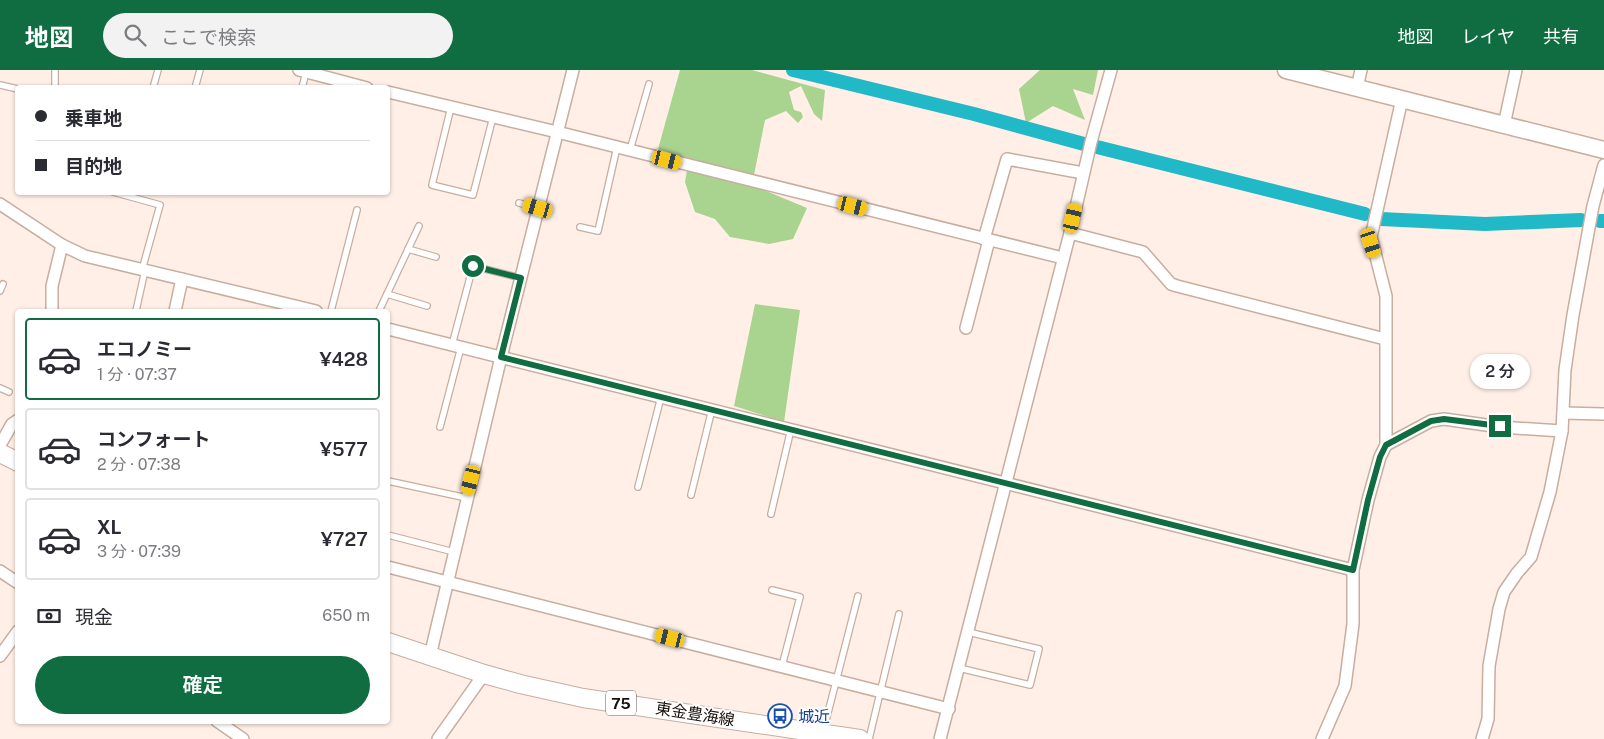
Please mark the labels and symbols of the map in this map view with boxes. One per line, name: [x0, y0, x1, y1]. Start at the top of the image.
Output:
car: [650, 149, 683, 171]
car: [836, 195, 869, 217]
car: [521, 197, 554, 219]
car: [1062, 202, 1083, 234]
car: [1359, 226, 1382, 260]
route start: [462, 255, 484, 277]
callout: 2 分: [1470, 354, 1530, 388]
route end: [1489, 415, 1511, 437]
car: [460, 464, 481, 496]
car: [653, 627, 686, 649]
road number: 75: [606, 690, 636, 716]
street label: 東金豊海線: [654, 698, 736, 730]
bus stop icon: 城近: [767, 703, 793, 729]
place label: 城近: [798, 707, 830, 726]

